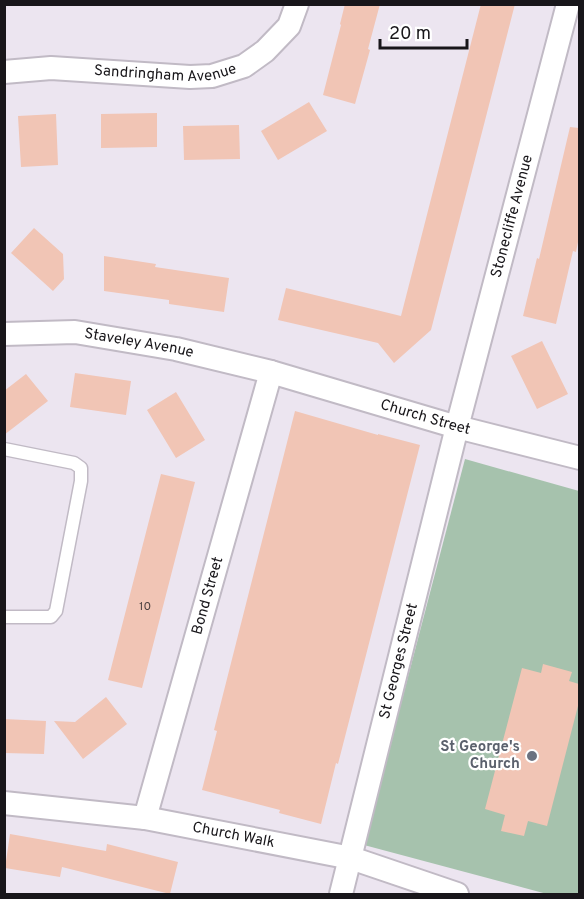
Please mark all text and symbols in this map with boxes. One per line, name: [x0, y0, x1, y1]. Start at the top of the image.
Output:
scale bar: [380, 12, 467, 50]
text: 20 m: [389, 23, 431, 46]
street label: Sandringham Avenue: [93, 59, 239, 87]
street label: Stonecliffe Avenue: [487, 153, 537, 280]
street label: Staveley Avenue: [83, 324, 196, 362]
street label: Church Street: [378, 395, 472, 439]
street label: Bond Street: [188, 555, 228, 637]
house number: 10: [139, 599, 151, 615]
street label: St Georges Street: [375, 601, 422, 721]
place label: St George's Church: [440, 738, 520, 774]
marker: St George's Church: [525, 749, 539, 763]
street label: Church Walk: [191, 818, 276, 852]

